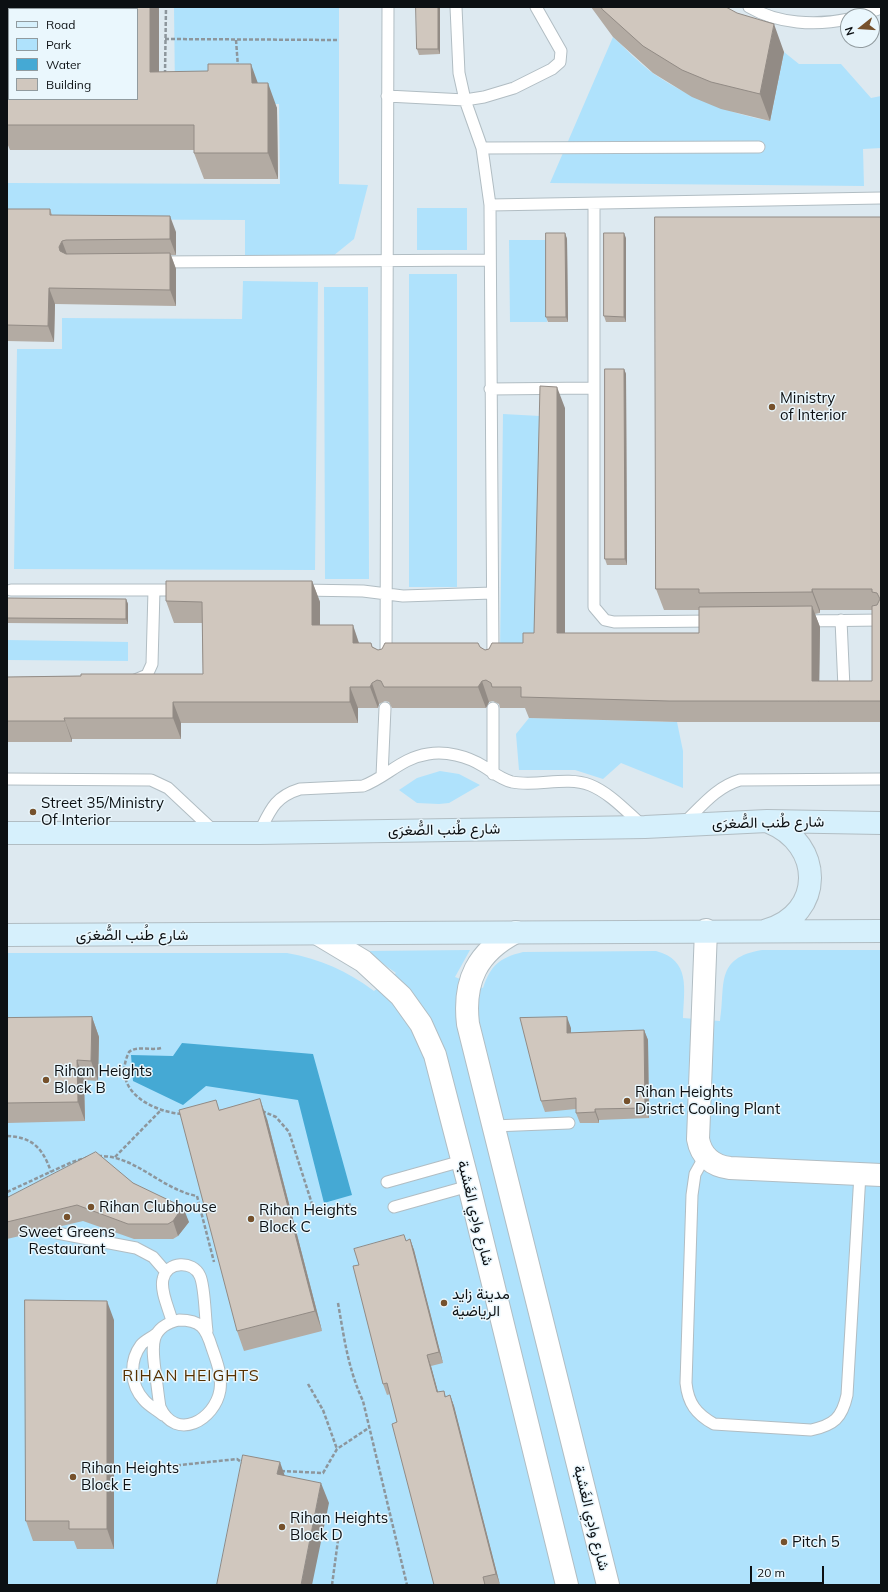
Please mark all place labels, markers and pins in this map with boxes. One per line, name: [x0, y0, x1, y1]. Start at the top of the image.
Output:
place label: Ministry of Interior: [780, 389, 847, 424]
marker: Ministry of Interior: [767, 402, 777, 412]
place label: Street 35/Ministry Of Interior: [41, 794, 164, 829]
marker: Street 35/Ministry Of Interior: [28, 807, 38, 817]
place label: Rihan Heights Block B: [54, 1062, 152, 1097]
marker: Rihan Heights Block B: [41, 1075, 51, 1085]
place label: Rihan Heights District Cooling Plant: [635, 1083, 780, 1118]
marker: Rihan Heights District Cooling Plant: [622, 1096, 632, 1106]
place label: Rihan Clubhouse: [99, 1198, 217, 1216]
place label: Rihan Heights Block C: [259, 1201, 357, 1236]
marker: Rihan Clubhouse: [86, 1202, 96, 1212]
marker: Sweet Greens Restaurant: [62, 1212, 72, 1222]
marker: Rihan Heights Block C: [246, 1214, 256, 1224]
place label: Sweet Greens Restaurant: [19, 1223, 115, 1258]
place label: مدينة زايد الرياضية: [452, 1285, 510, 1320]
marker: مدينة زايد الرياضية: [439, 1298, 449, 1308]
place label: Rihan Heights Block E: [81, 1459, 179, 1494]
marker: Rihan Heights Block E: [68, 1472, 78, 1482]
place label: Rihan Heights Block D: [290, 1509, 388, 1544]
marker: Rihan Heights Block D: [277, 1522, 287, 1532]
place label: Pitch 5: [792, 1533, 840, 1551]
marker: Pitch 5: [779, 1537, 789, 1547]

